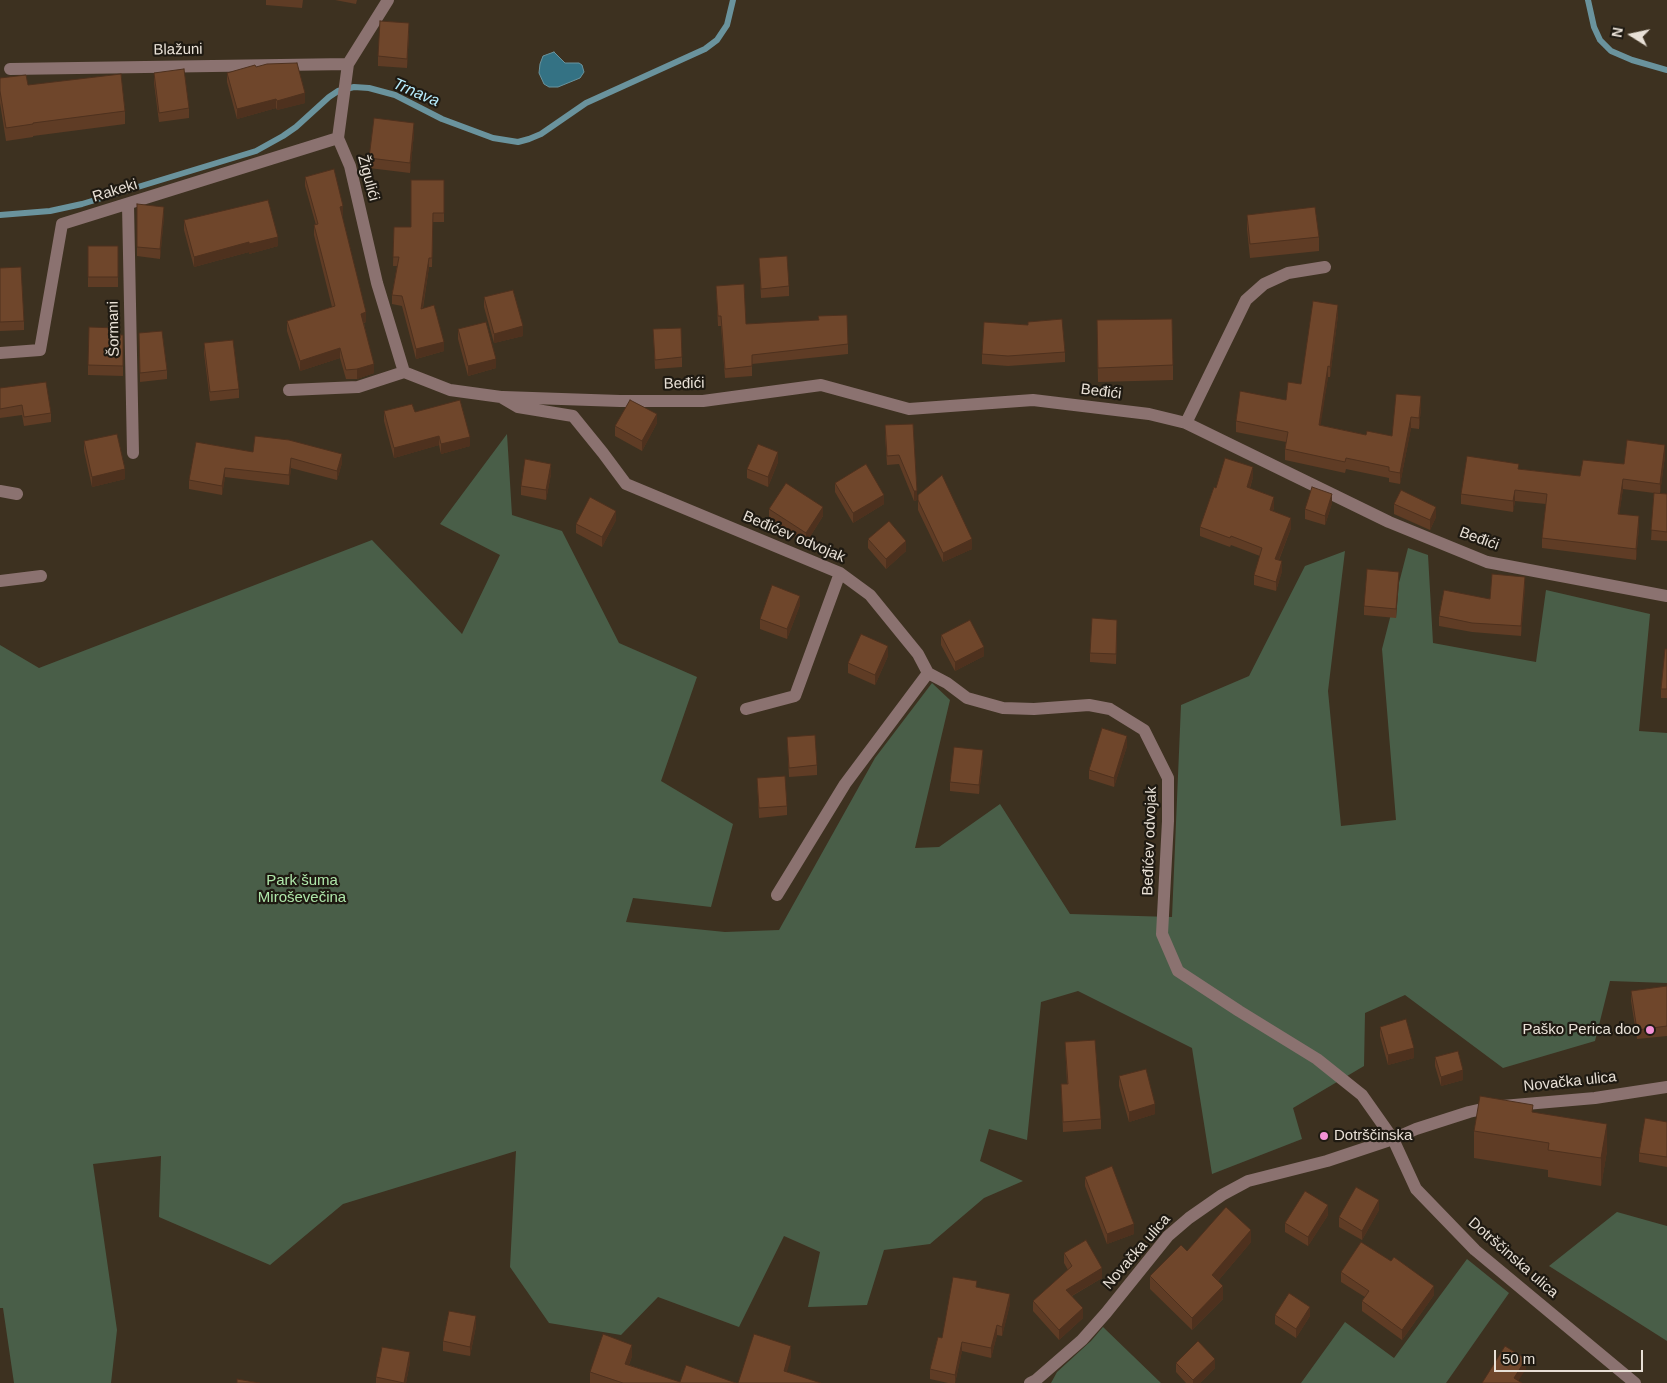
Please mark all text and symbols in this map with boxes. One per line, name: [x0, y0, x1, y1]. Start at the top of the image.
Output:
north arrow: [1607, 10, 1657, 60]
text: N: [1608, 26, 1626, 39]
street label: Blažuni: [153, 41, 203, 59]
water label: Trnava: [390, 75, 442, 111]
street label: Žigulići: [353, 153, 383, 203]
street label: Rakeki: [90, 176, 140, 206]
street label: Šormani: [105, 301, 123, 357]
street label: Beđići: [663, 375, 705, 393]
street label: Beđići: [1080, 381, 1122, 403]
street label: Beđićev odvojak: [740, 507, 848, 567]
street label: Beđići: [1457, 524, 1501, 554]
street label: Beđićev odvojak: [1139, 786, 1161, 896]
park label: Park šuma Miroševečina: [258, 872, 346, 907]
place label: Paško Perica doo: [1522, 1021, 1640, 1039]
marker: Paško Perica doo: [1644, 1024, 1656, 1036]
street label: Novačka ulica: [1523, 1068, 1617, 1096]
place label: Dotrščinska: [1334, 1127, 1412, 1145]
marker: Dotrščinska: [1318, 1130, 1330, 1142]
street label: Novačka ulica: [1100, 1211, 1174, 1293]
street label: Dotrščinska ulica: [1464, 1214, 1562, 1302]
scale bar: [1497, 1340, 1646, 1372]
text: 50 m: [1502, 1350, 1535, 1367]

